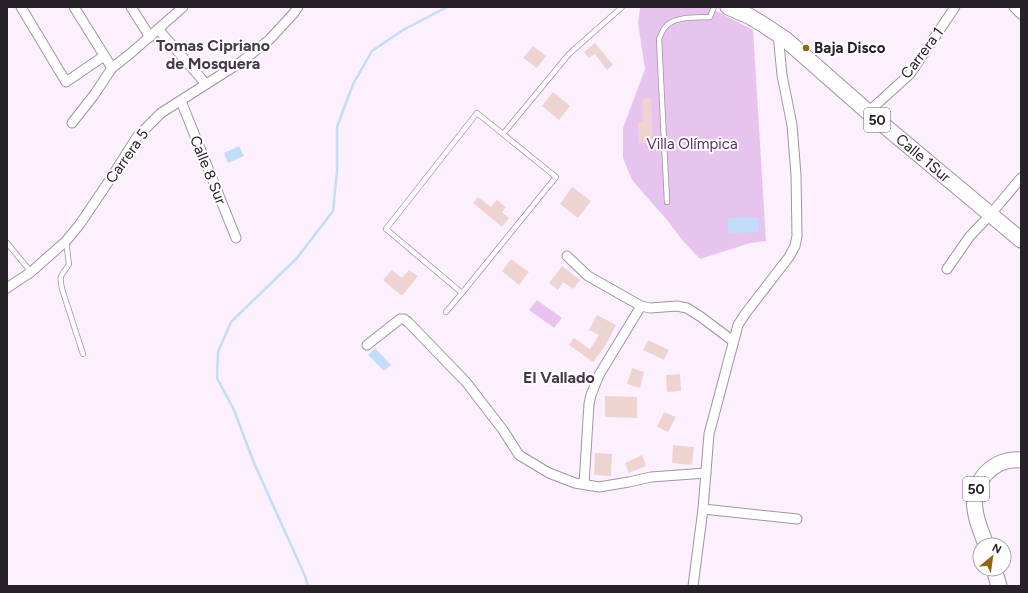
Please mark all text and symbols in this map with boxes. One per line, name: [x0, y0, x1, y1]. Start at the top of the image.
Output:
street label: Carrera 1: [897, 24, 947, 82]
district label: Tomas Cipriano de Mosquera: [156, 36, 270, 73]
place label: Baja Disco: [814, 39, 886, 57]
marker: Baja Disco: [801, 43, 811, 53]
road number: 50: [864, 108, 890, 132]
street label: Carrera 5: [102, 126, 152, 186]
street label: Calle 1Sur: [892, 130, 954, 186]
street label: Calle 8 Sur: [186, 133, 230, 207]
park label: Villa Olímpica: [646, 135, 738, 153]
district label: El Vallado: [523, 368, 595, 387]
road number: 50: [963, 477, 989, 501]
north arrow: [972, 537, 1012, 577]
text: N: [990, 541, 1003, 556]

